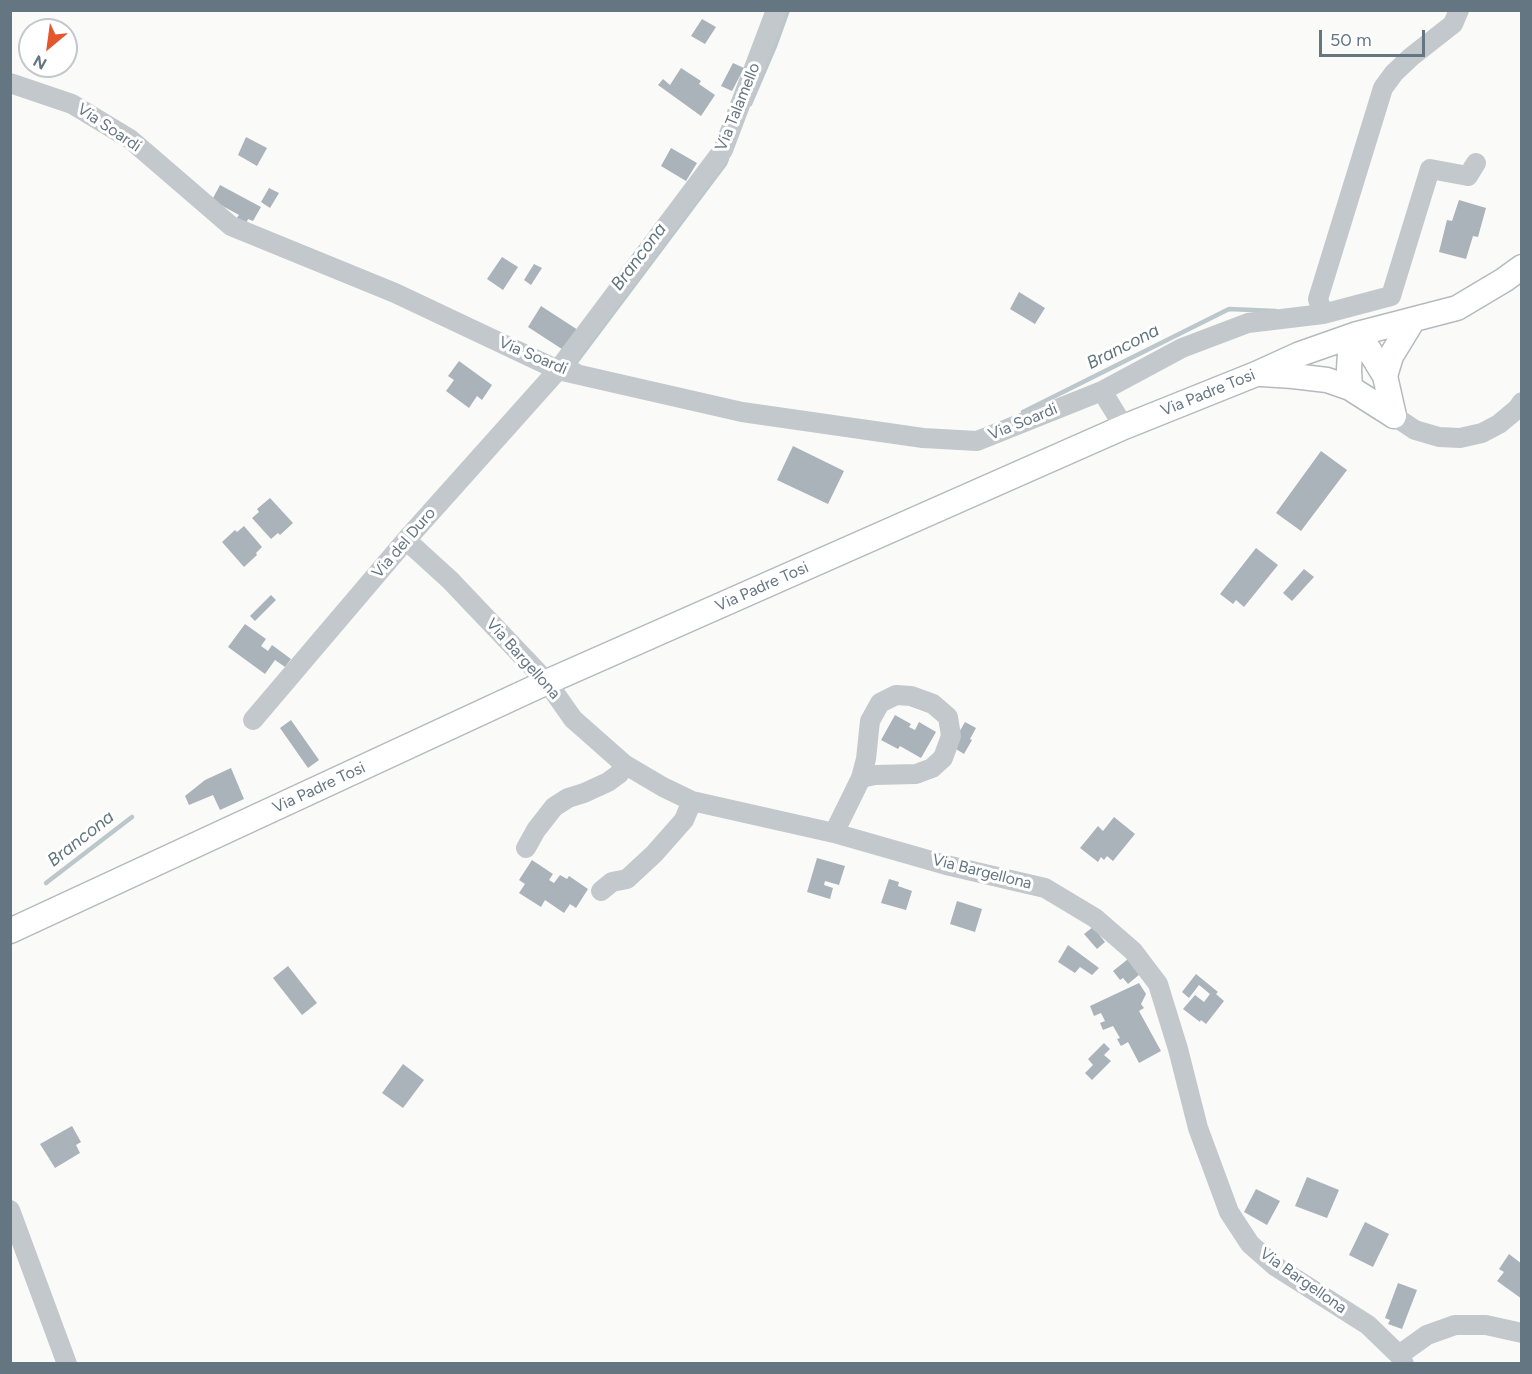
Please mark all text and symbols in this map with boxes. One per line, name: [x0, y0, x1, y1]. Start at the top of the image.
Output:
north arrow: [18, 18, 78, 78]
scale bar: [1322, 18, 1428, 56]
text: 50 m: [1330, 29, 1372, 51]
text: N: [30, 51, 50, 74]
street label: Via Talamello: [712, 60, 764, 154]
street label: Via Soardi: [74, 100, 144, 156]
water label: Brancona: [607, 219, 671, 295]
water label: Brancona: [1083, 320, 1163, 374]
street label: Via Soardi: [496, 333, 570, 379]
street label: Via Padre Tosi: [1158, 365, 1258, 421]
street label: Via Soardi: [986, 399, 1060, 445]
street label: Via del Duro: [368, 504, 440, 582]
street label: Via Padre Tosi: [712, 558, 812, 616]
street label: Via Bargellona: [482, 615, 564, 703]
street label: Via Padre Tosi: [270, 758, 368, 818]
water label: Brancona: [43, 806, 119, 872]
street label: Via Bargellona: [930, 850, 1034, 894]
street label: Via Bargellona: [1256, 1244, 1350, 1318]

